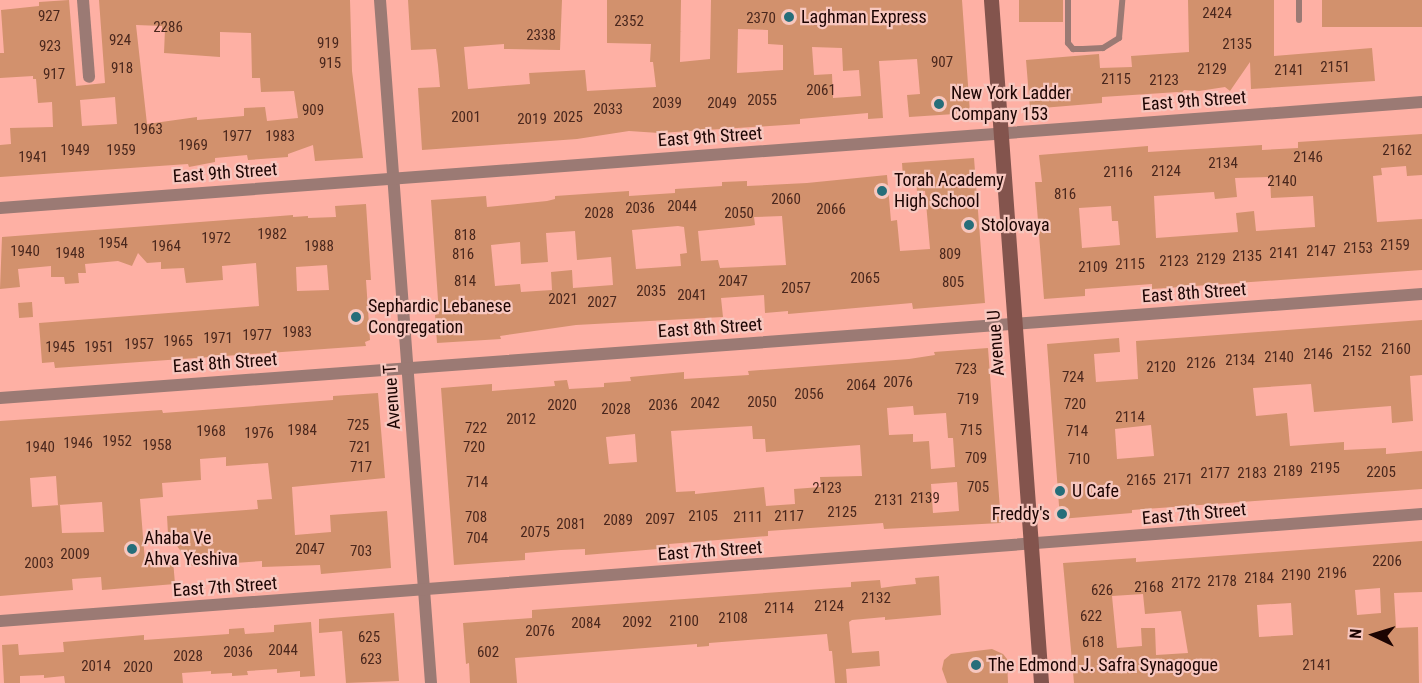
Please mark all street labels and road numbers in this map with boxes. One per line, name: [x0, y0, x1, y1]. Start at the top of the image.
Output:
street label: East 9th Street: [1141, 87, 1247, 115]
street label: East 9th Street: [657, 123, 763, 151]
street label: East 9th Street: [172, 159, 278, 187]
street label: East 8th Street: [1141, 279, 1247, 307]
street label: Avenue U: [983, 309, 1009, 377]
street label: East 8th Street: [657, 314, 763, 342]
street label: East 8th Street: [172, 349, 278, 377]
street label: Avenue T: [379, 364, 405, 430]
street label: East 7th Street: [1141, 499, 1247, 529]
street label: East 7th Street: [657, 537, 763, 565]
street label: East 7th Street: [172, 573, 278, 601]

